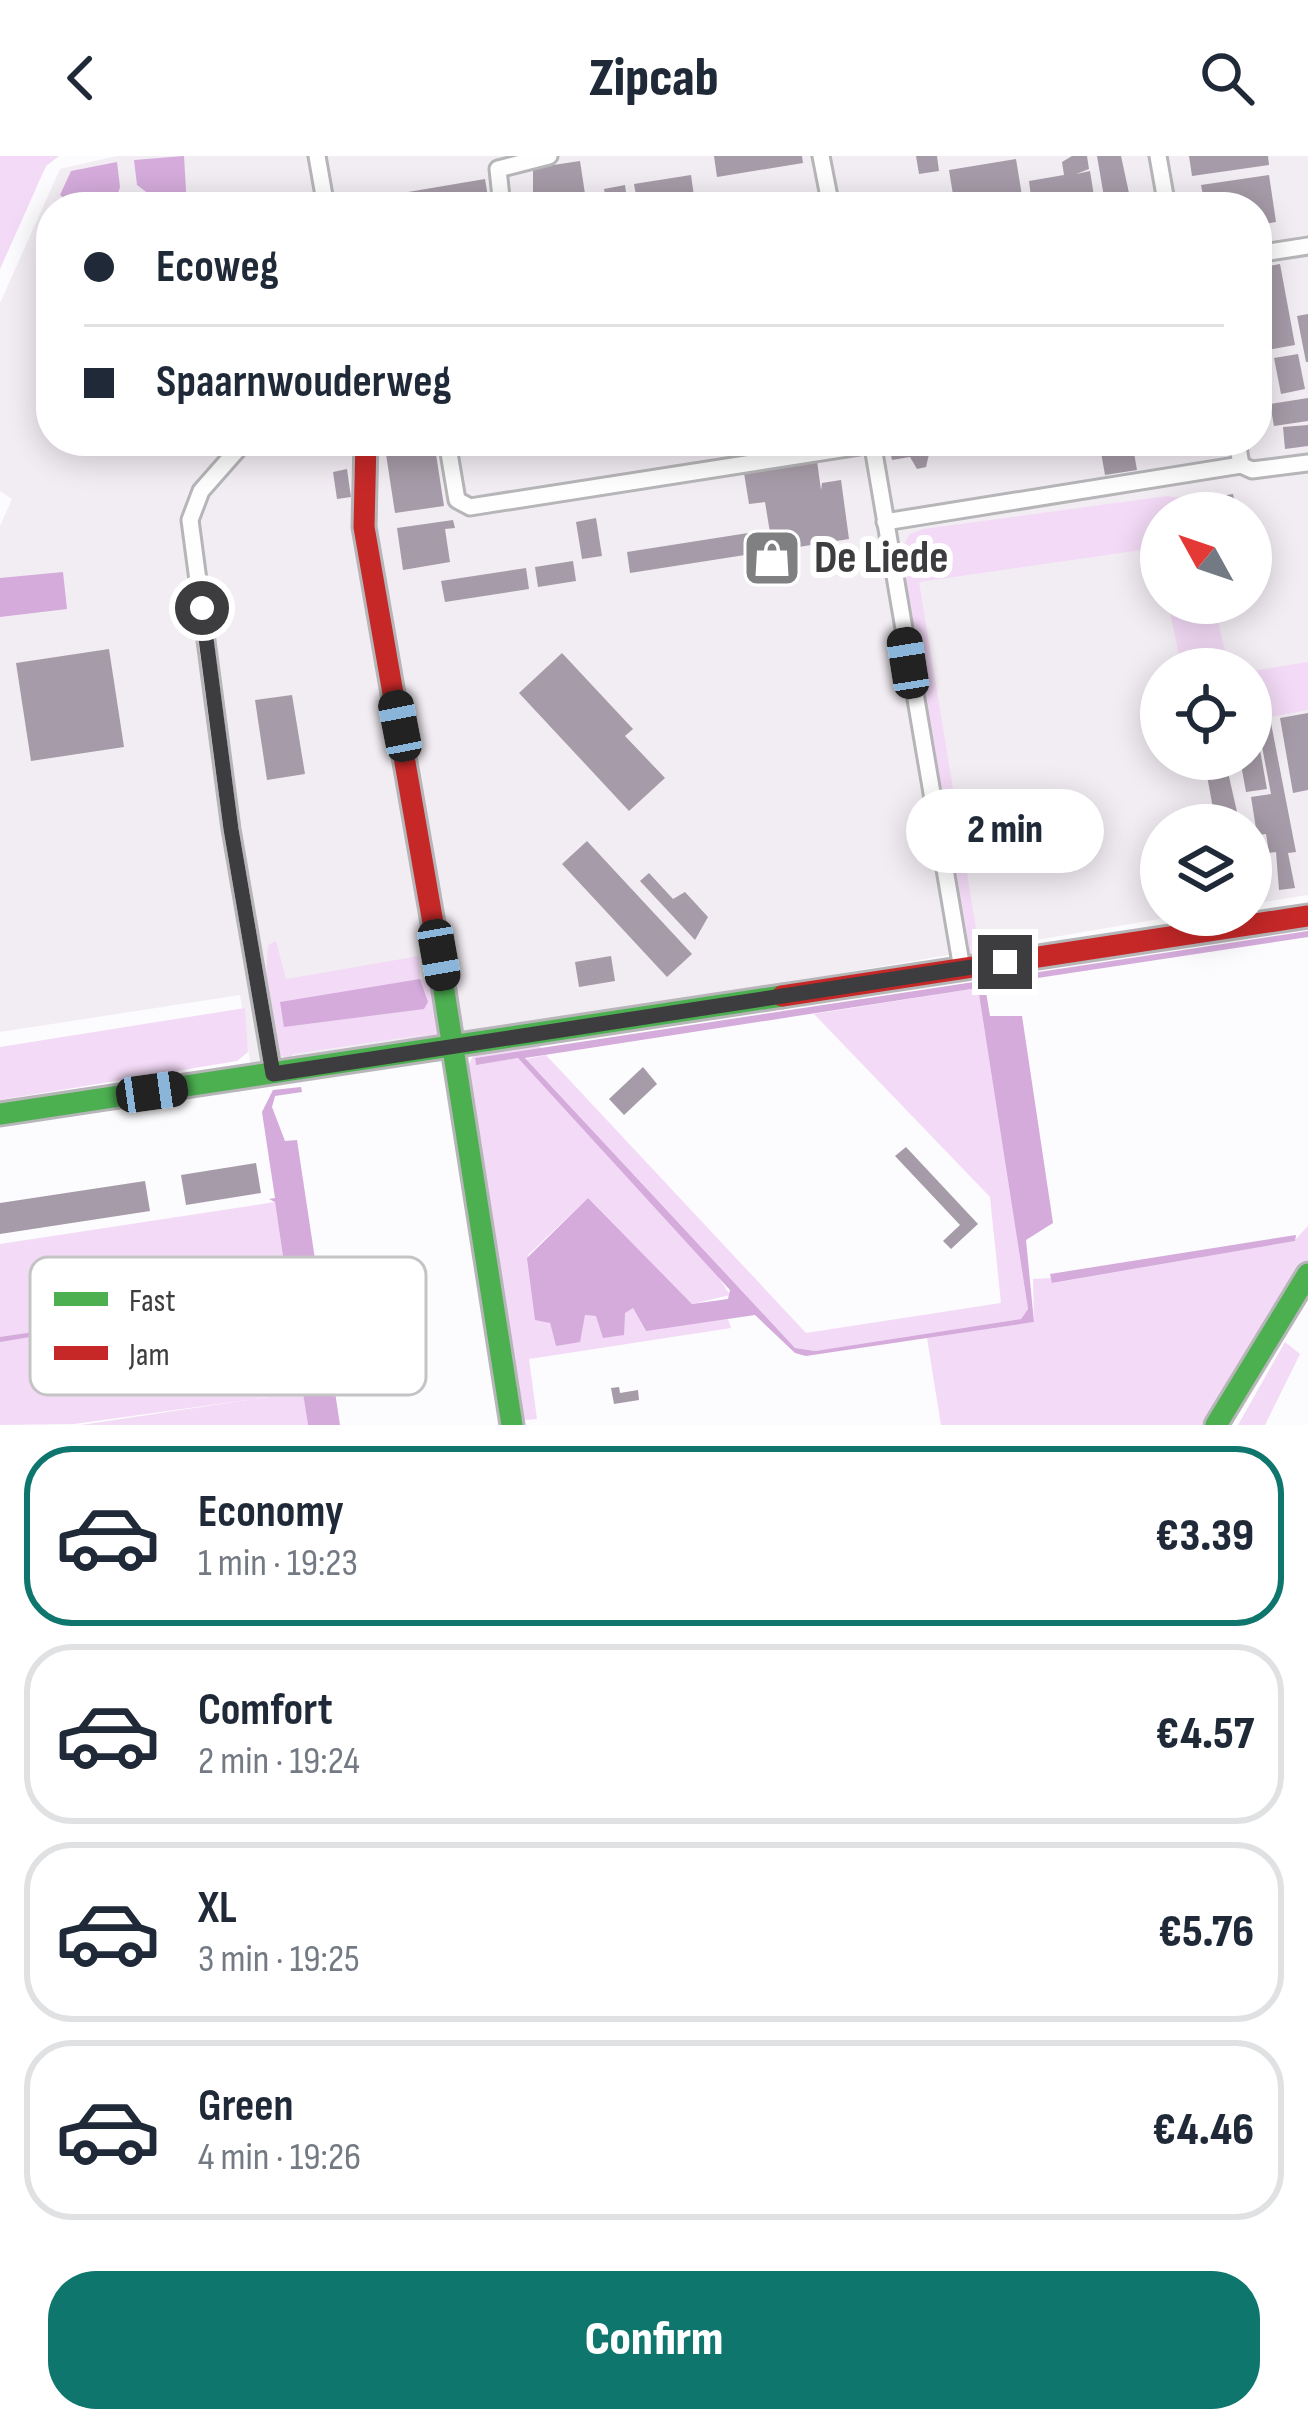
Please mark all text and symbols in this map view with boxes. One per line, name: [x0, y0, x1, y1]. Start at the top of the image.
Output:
icon: back: [48, 45, 114, 111]
icon: search: [1194, 45, 1260, 111]
text: Zipcab: [589, 46, 719, 111]
text: Ecoweg: [156, 240, 279, 295]
text: Spaarnwouderweg: [156, 355, 451, 410]
north arrow: [1140, 492, 1272, 624]
map controls: [1140, 492, 1272, 936]
shop icon: De Liede: [741, 527, 803, 589]
place label: De Liede: [814, 531, 948, 586]
route start: [175, 581, 229, 635]
car: [885, 625, 931, 701]
button: locate: [1140, 648, 1272, 780]
car: [375, 687, 425, 765]
callout: 2 min: [906, 788, 1104, 872]
button: layers: [1140, 804, 1272, 936]
text: 2 min: [967, 807, 1043, 854]
car: [415, 916, 463, 994]
route end: [978, 935, 1032, 989]
car: [114, 1069, 190, 1115]
legend: [30, 1257, 426, 1395]
text: Fast: [129, 1281, 176, 1321]
text: Jam: [128, 1335, 170, 1375]
icon: car: [54, 1482, 162, 1590]
text: Economy: [198, 1485, 344, 1540]
text: €3.39: [1156, 1509, 1254, 1564]
text: 1 min · 19:23: [198, 1540, 358, 1587]
icon: car: [54, 1680, 162, 1788]
text: Comfort: [198, 1683, 333, 1738]
text: €4.57: [1156, 1707, 1254, 1762]
text: 2 min · 19:24: [198, 1738, 360, 1785]
icon: car: [54, 1878, 162, 1986]
text: XL: [198, 1881, 237, 1936]
text: €5.76: [1158, 1905, 1254, 1960]
text: 3 min · 19:25: [198, 1936, 360, 1983]
icon: car: [54, 2076, 162, 2184]
text: Green: [198, 2079, 294, 2134]
text: €4.46: [1152, 2103, 1254, 2158]
text: 4 min · 19:26: [198, 2134, 361, 2181]
button: Confirm: [48, 2271, 1260, 2409]

